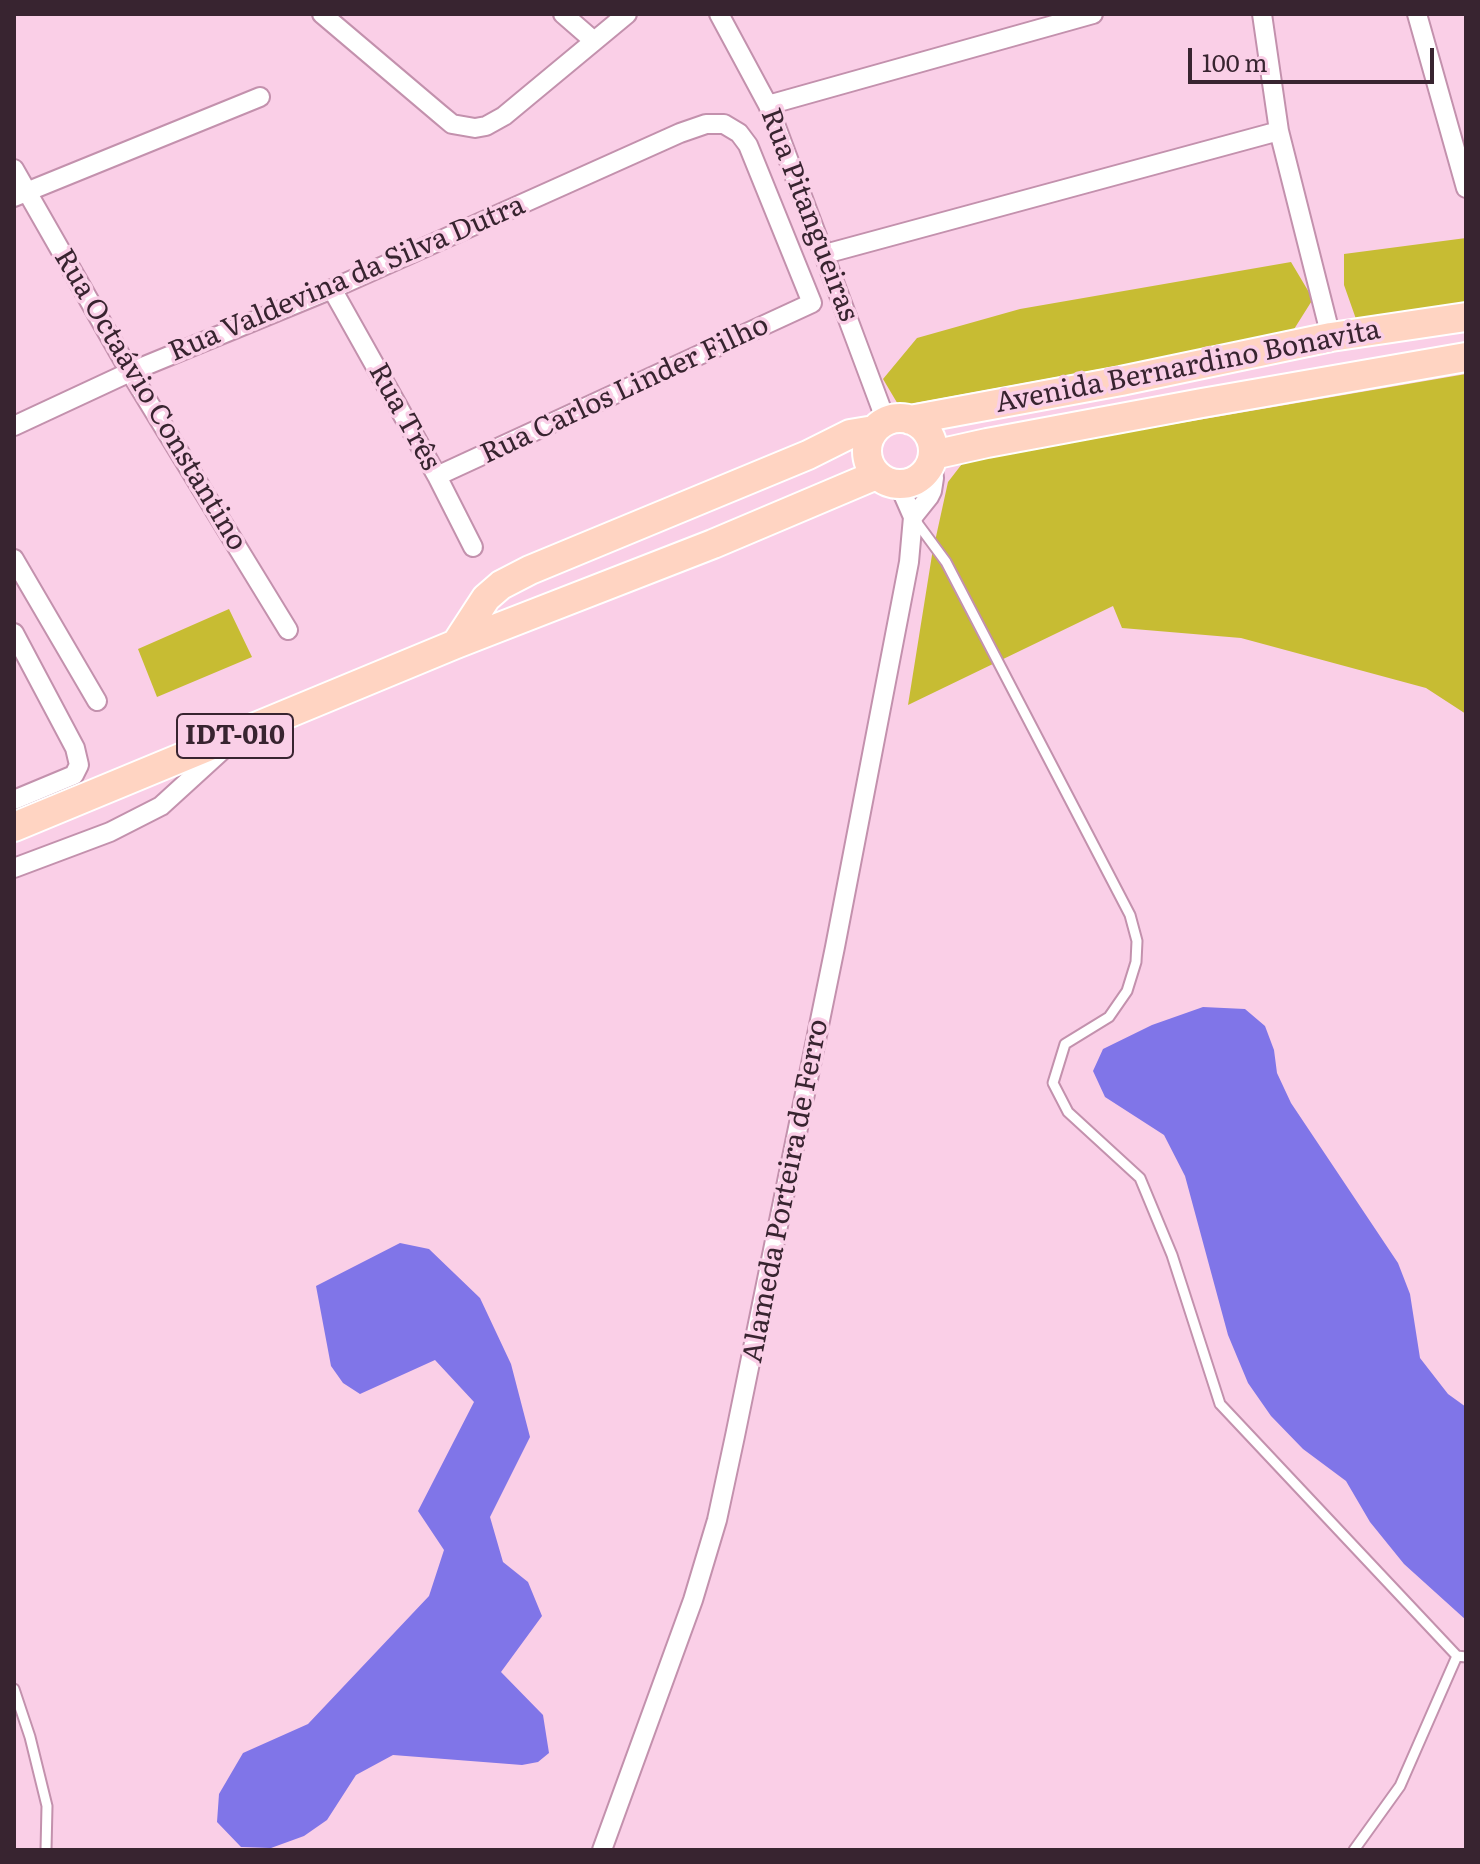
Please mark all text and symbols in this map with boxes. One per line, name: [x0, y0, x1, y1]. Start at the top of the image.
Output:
scale bar: [1192, 32, 1438, 82]
text: 100 m: [1202, 44, 1268, 79]
street label: Rua Pitangueiras: [753, 104, 865, 326]
street label: Rua Valdevina da Silva Dutra: [164, 189, 530, 369]
street label: Rua Octaávio Constantino: [46, 243, 254, 557]
street label: Rua Carlos Linder Filho: [476, 308, 774, 472]
street label: Avenida Bernardino Bonavita: [993, 313, 1383, 421]
street label: Rua Três: [361, 358, 447, 476]
road number: IDT-010: [177, 714, 293, 758]
street label: Alameda Porteira de Ferro: [736, 1016, 836, 1366]

